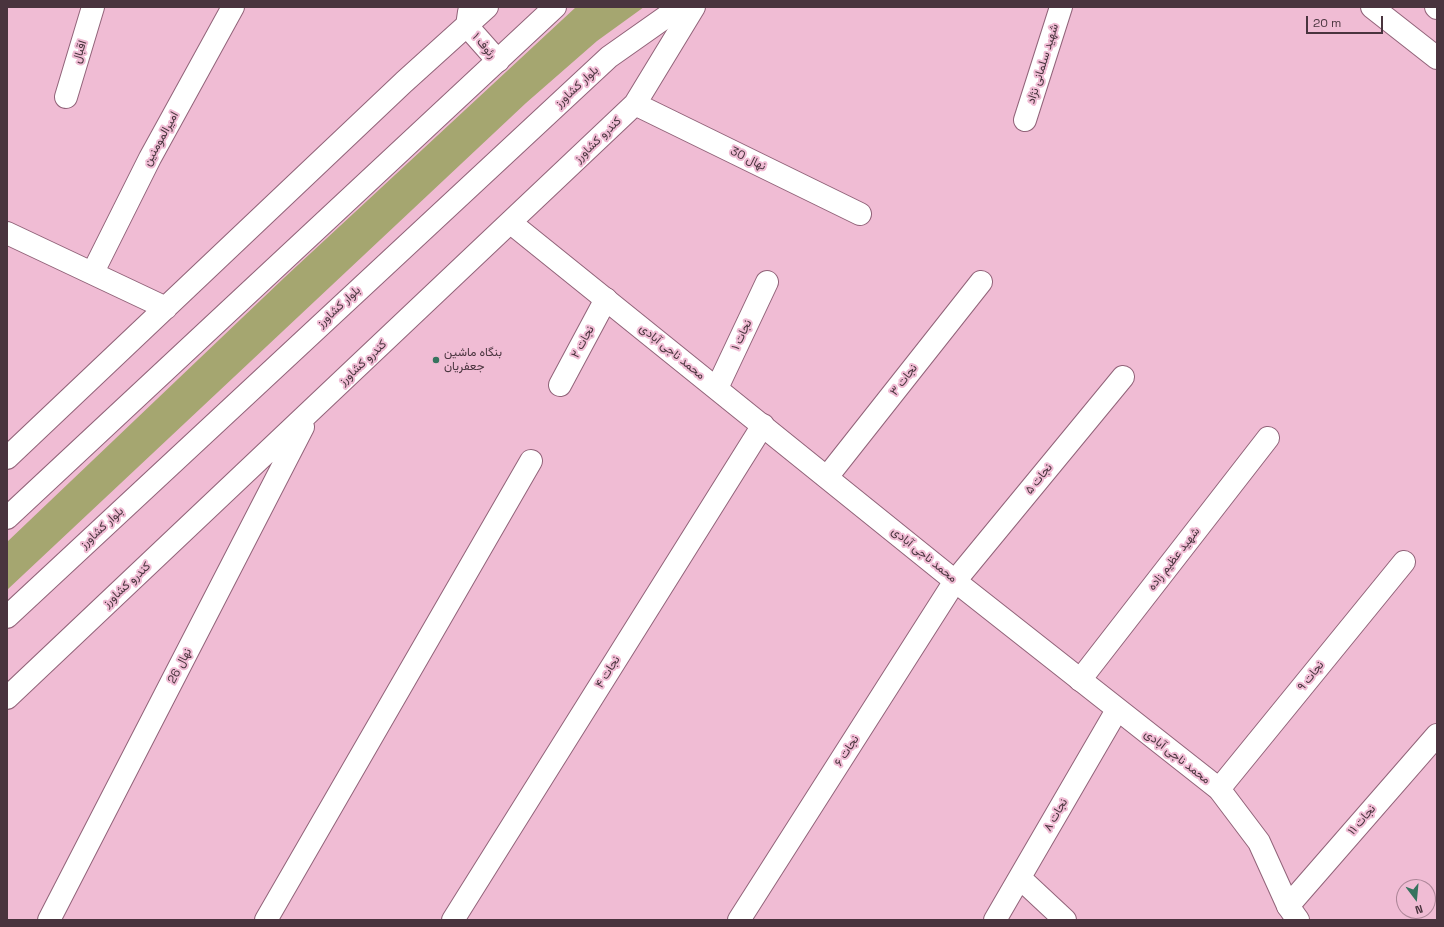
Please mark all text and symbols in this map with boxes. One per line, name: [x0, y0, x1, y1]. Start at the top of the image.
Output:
scale bar: [1308, 8, 1385, 34]
text: 20 m: [1313, 15, 1341, 31]
street label: شهید سلمانی نژاد: [1024, 22, 1062, 106]
street label: رئوف ۱: [469, 30, 499, 62]
street label: اقبال: [70, 39, 90, 65]
street label: بلوار کشاورز: [552, 63, 602, 111]
street label: امیرالمومنین: [140, 109, 182, 169]
street label: کندرو کشاورز: [571, 114, 625, 166]
street label: نهال 30: [728, 144, 768, 174]
street label: بلوار کشاورز: [314, 283, 364, 331]
street label: نجات ۱: [729, 318, 755, 352]
street label: محمد ناجی آبادی: [636, 321, 708, 383]
street label: نجات ۲: [568, 323, 598, 361]
street label: کندرو کشاورز: [336, 337, 390, 389]
place label: بنگاه ماشین جعفریان: [444, 346, 502, 374]
marker: بنگاه ماشین جعفریان: [431, 355, 441, 365]
street label: نجات ۳: [887, 361, 921, 399]
street label: نجات ۵: [1022, 461, 1056, 497]
street label: بلوار کشاورز: [77, 504, 127, 552]
street label: محمد ناجی آبادی: [888, 524, 960, 586]
street label: شهید عظیم زاده: [1145, 525, 1203, 593]
street label: کندرو کشاورز: [100, 559, 154, 611]
street label: نهال 26: [165, 646, 195, 686]
street label: نجات ۴: [593, 653, 623, 691]
street label: نجات ۹: [1295, 658, 1327, 694]
street label: محمد ناجی آبادی: [1141, 727, 1213, 787]
street label: نجات ۶: [832, 733, 862, 769]
street label: نجات ۸: [1041, 796, 1071, 834]
street label: نجات ۱۱: [1345, 802, 1379, 838]
north arrow: [1396, 879, 1436, 919]
text: N: [1414, 902, 1425, 917]

